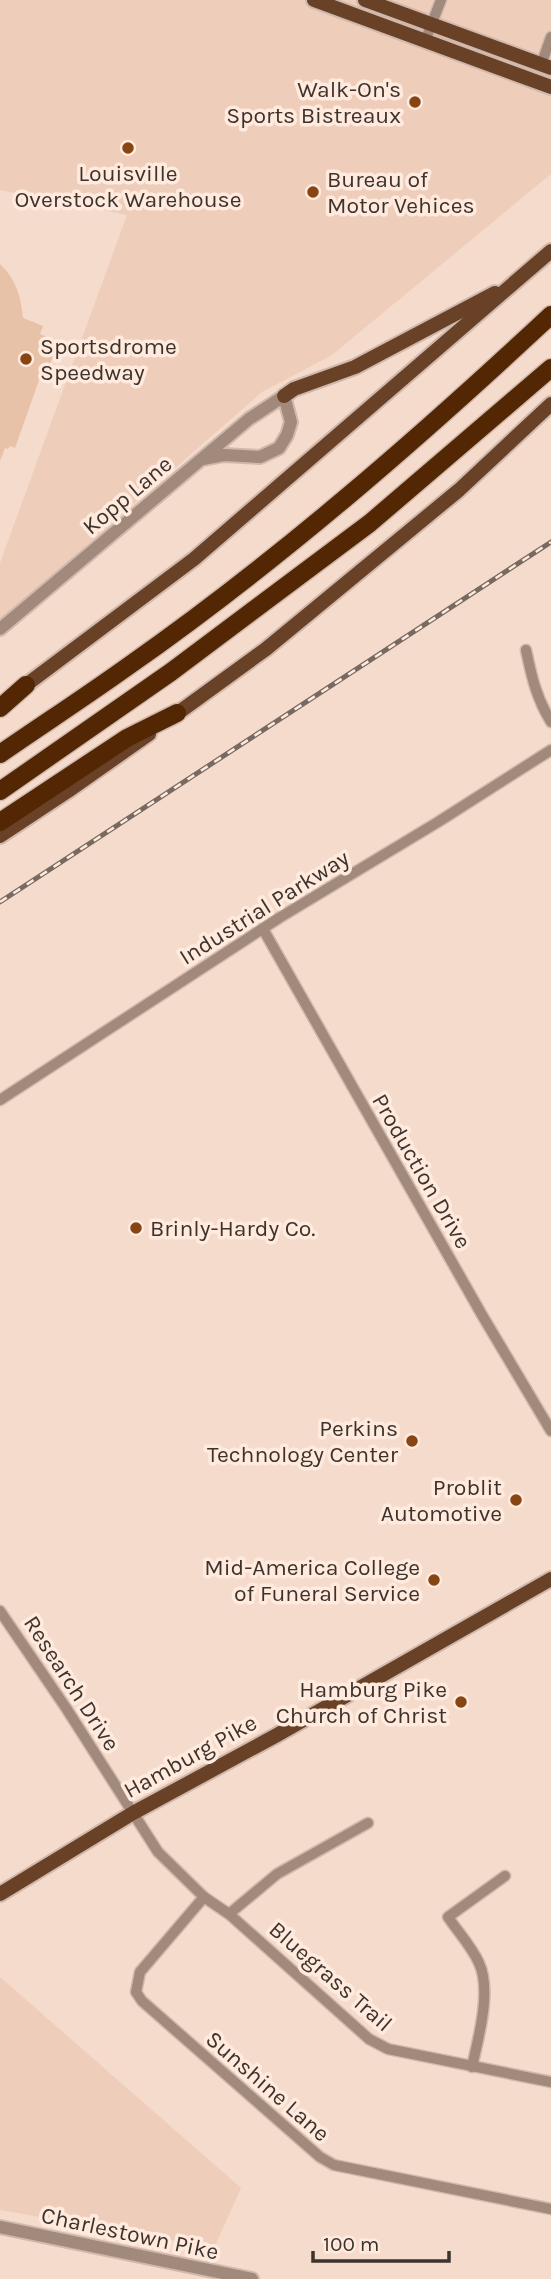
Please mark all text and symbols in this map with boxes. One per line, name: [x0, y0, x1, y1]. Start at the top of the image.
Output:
place label: Walk-On's Sports Bistreaux: [226, 76, 401, 129]
marker: Walk-On's Sports Bistreaux: [407, 94, 423, 110]
marker: Louisville Overstock Warehouse: [120, 140, 136, 156]
place label: Louisville Overstock Warehouse: [14, 160, 242, 213]
place label: Bureau of Motor Vehices: [327, 166, 475, 219]
marker: Bureau of Motor Vehices: [305, 184, 321, 200]
place label: Sportsdrome Speedway: [40, 333, 177, 386]
marker: Sportsdrome Speedway: [18, 351, 34, 367]
street label: Kopp Lane: [77, 450, 177, 540]
street label: Industrial Parkway: [174, 844, 354, 971]
street label: Production Drive: [366, 1089, 477, 1253]
place label: Brinly-Hardy Co.: [150, 1215, 315, 1242]
marker: Brinly-Hardy Co.: [128, 1220, 144, 1236]
place label: Perkins Technology Center: [207, 1415, 399, 1468]
marker: Perkins Technology Center: [404, 1433, 420, 1449]
place label: Problit Automotive: [381, 1474, 502, 1527]
marker: Problit Automotive: [508, 1492, 524, 1508]
place label: Mid-America College of Funeral Service: [204, 1554, 420, 1607]
marker: Mid-America College of Funeral Service: [426, 1572, 442, 1588]
street label: Research Drive: [18, 1611, 125, 1756]
place label: Hamburg Pike Church of Christ: [276, 1676, 447, 1729]
marker: Hamburg Pike Church of Christ: [453, 1694, 469, 1710]
street label: Hamburg Pike: [119, 1709, 261, 1804]
street label: Bluegrass Trail: [264, 1916, 398, 2037]
street label: Sunshine Lane: [200, 2025, 335, 2147]
street label: Charlestown Pike: [39, 2201, 221, 2265]
scale bar: [313, 2220, 449, 2264]
text: 100 m: [323, 2232, 380, 2256]

